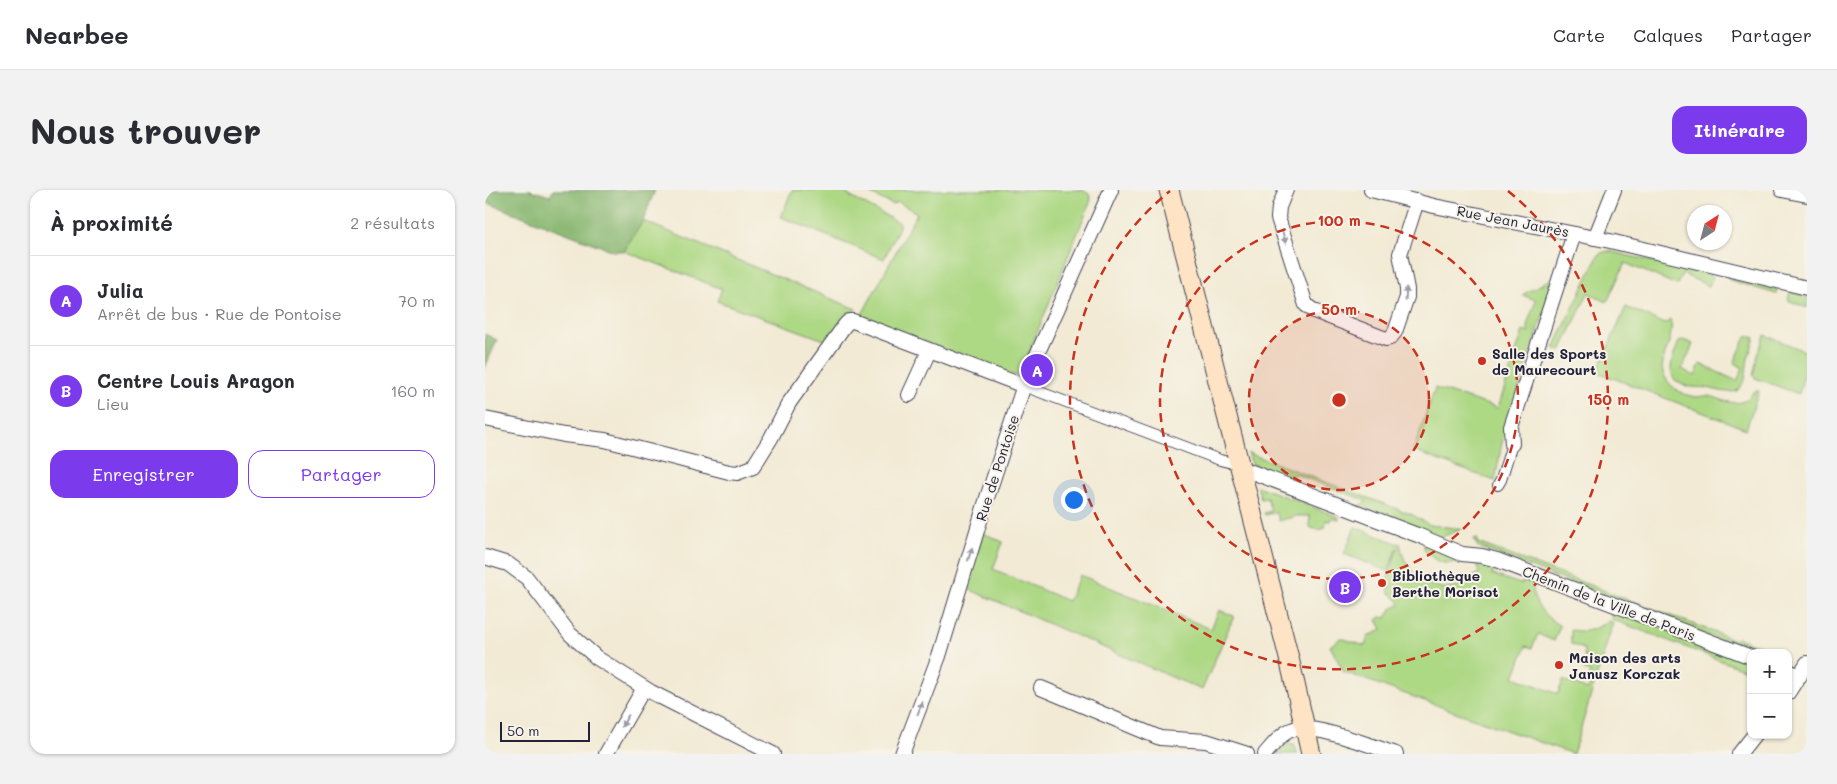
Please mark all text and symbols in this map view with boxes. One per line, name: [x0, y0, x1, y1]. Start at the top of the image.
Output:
text: Nearbee: [25, 19, 129, 50]
text: Carte: [1553, 23, 1605, 47]
text: Calques: [1633, 23, 1703, 47]
text: Partager: [1731, 23, 1812, 47]
button: Itinéraire: [1672, 106, 1807, 154]
text: Nous trouver: [30, 107, 261, 153]
street label: Rue Jean Jaurès: [1455, 201, 1571, 241]
north arrow: [1687, 205, 1732, 250]
text: À proximité: [50, 209, 173, 236]
text: 100 m: [1317, 210, 1361, 230]
text: 2 résultats: [350, 212, 435, 233]
one-way arrow: [1280, 229, 1288, 244]
text: Julia: [97, 278, 144, 303]
one-way arrow: [1402, 285, 1410, 301]
text: A: [60, 290, 72, 311]
text: 70 m: [398, 290, 435, 311]
text: 50 m: [1321, 299, 1357, 319]
text: Arrêt de bus · Rue de Pontoise: [97, 303, 342, 324]
place label: Salle des Sports de Maurecourt: [1492, 344, 1606, 379]
pin: A: [1021, 351, 1053, 389]
marker: Salle des Sports de Maurecourt: [1476, 355, 1488, 367]
text: Centre Louis Aragon: [97, 368, 295, 393]
text: B: [61, 380, 71, 401]
text: 160 m: [390, 380, 435, 401]
text: 150 m: [1587, 389, 1629, 409]
centre of rings: [1330, 391, 1348, 409]
text: Lieu: [97, 393, 129, 414]
street label: Rue de Pontoise: [971, 412, 1023, 524]
button: Enregistrer: [50, 450, 238, 498]
button: Partager: [248, 450, 435, 498]
your location: [1061, 487, 1087, 513]
one-way arrow: [966, 546, 974, 561]
street label: Chemin de la Ville de Paris: [1520, 561, 1698, 645]
place label: Bibliothèque Berthe Morisot: [1392, 566, 1498, 601]
pin: B: [1329, 568, 1361, 606]
marker: Bibliothèque Berthe Morisot: [1376, 577, 1388, 589]
place label: Maison des arts Janusz Korczak: [1569, 648, 1681, 683]
map controls: [1747, 649, 1792, 739]
button: +: [1747, 649, 1792, 694]
marker: Maison des arts Janusz Korczak: [1553, 659, 1565, 671]
button: −: [1747, 694, 1792, 739]
one-way arrow: [916, 701, 924, 716]
one-way arrow: [620, 714, 629, 727]
scale bar: [500, 719, 590, 742]
text: 50 m: [507, 721, 539, 740]

